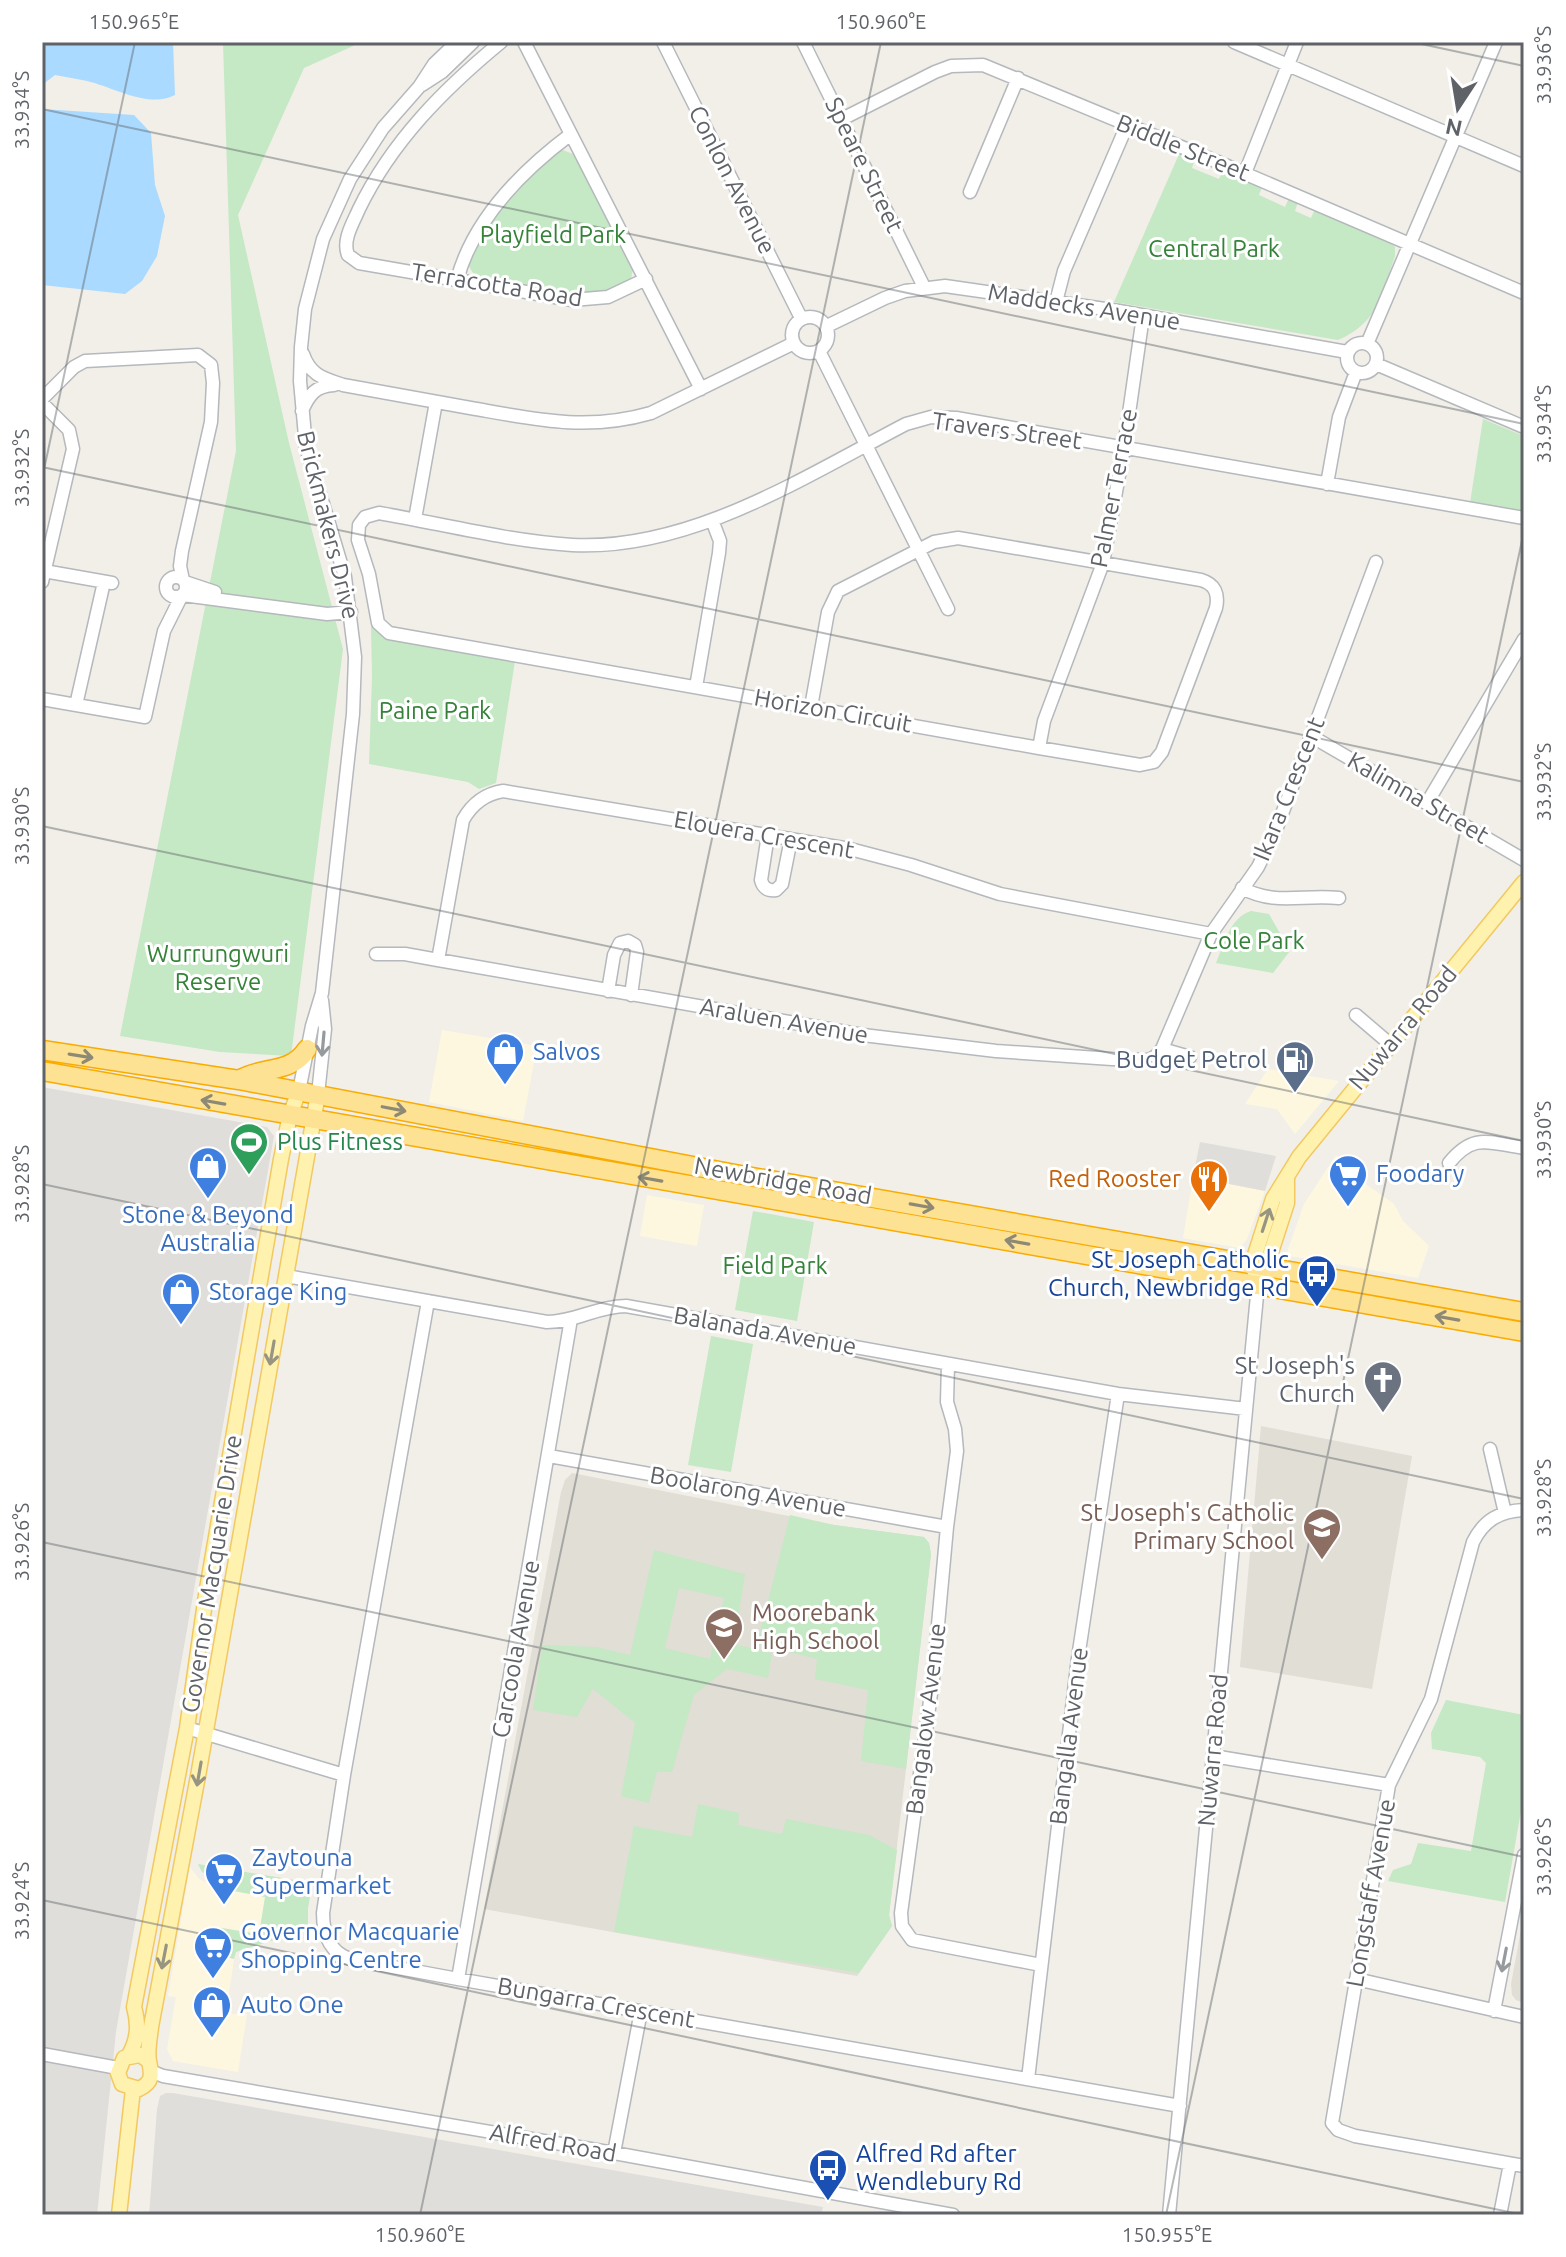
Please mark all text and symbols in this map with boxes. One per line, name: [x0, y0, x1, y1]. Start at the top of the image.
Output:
text: 150.965°E: [89, 10, 179, 33]
text: 150.960°E: [836, 10, 926, 33]
text: 33.936°S: [1532, 26, 1555, 104]
north arrow: [1418, 68, 1498, 148]
text: 33.934°S: [10, 71, 33, 149]
street label: Speare Street: [820, 93, 909, 237]
street label: Conlon Avenue: [683, 101, 781, 258]
street label: Biddle Street: [1113, 109, 1254, 187]
text: N: [1443, 114, 1464, 142]
park label: Playfield Park: [480, 221, 626, 248]
park label: Central Park: [1148, 235, 1280, 262]
street label: Terracotta Road: [410, 258, 585, 311]
street label: Maddecks Avenue: [986, 278, 1182, 335]
text: 33.934°S: [1532, 385, 1555, 463]
street label: Palmer Terrace: [1085, 406, 1142, 570]
street label: Travers Street: [931, 407, 1084, 454]
street label: Brickmakers Drive: [292, 428, 365, 622]
text: 33.932°S: [10, 429, 33, 507]
street label: Horizon Circuit: [752, 683, 915, 738]
park label: Paine Park: [379, 697, 491, 724]
street label: Ikara Crescent: [1247, 713, 1330, 865]
text: 33.932°S: [1532, 743, 1555, 821]
street label: Kalimna Street: [1343, 746, 1494, 849]
text: 33.930°S: [10, 787, 33, 865]
street label: Elouera Crescent: [672, 805, 857, 864]
park label: Cole Park: [1203, 927, 1305, 954]
park label: Wurrungwuri Reserve: [147, 940, 289, 995]
street label: Nuwarra Road: [1343, 960, 1462, 1095]
street label: Araluen Avenue: [698, 992, 870, 1049]
one-way arrow: [315, 1030, 330, 1057]
shop icon: Salvos: [484, 1031, 526, 1086]
place label: Salvos: [533, 1038, 600, 1065]
fuel station icon: Budget Petrol: [1274, 1039, 1316, 1094]
place label: Budget Petrol: [1116, 1046, 1267, 1073]
one-way arrow: [68, 1049, 94, 1064]
one-way arrow: [201, 1093, 226, 1108]
text: 33.930°S: [1532, 1101, 1555, 1179]
one-way arrow: [381, 1102, 407, 1117]
sports icon: Plus Fitness: [228, 1121, 270, 1176]
place label: Plus Fitness: [277, 1128, 403, 1155]
text: 33.928°S: [10, 1145, 33, 1223]
shop icon: Stone & Beyond Australia: [187, 1145, 229, 1200]
street label: Newbridge Road: [692, 1152, 874, 1209]
supermarket icon: Foodary: [1327, 1153, 1369, 1208]
restaurant icon: Red Rooster: [1188, 1158, 1230, 1213]
place label: Foodary: [1376, 1160, 1465, 1187]
place label: Red Rooster: [1048, 1165, 1181, 1192]
one-way arrow: [638, 1170, 663, 1185]
one-way arrow: [909, 1200, 934, 1215]
place label: Stone & Beyond Australia: [122, 1201, 294, 1256]
one-way arrow: [1260, 1207, 1275, 1232]
one-way arrow: [1004, 1234, 1030, 1249]
place label: St Joseph Catholic Church, Newbridge Rd: [1048, 1246, 1289, 1301]
park label: Field Park: [722, 1252, 828, 1279]
bus stop icon: St Joseph Catholic Church, Newbridge Rd: [1296, 1253, 1338, 1308]
shop icon: Storage King: [160, 1271, 202, 1326]
place label: Storage King: [209, 1278, 347, 1305]
street label: Balanada Avenue: [672, 1301, 859, 1360]
one-way arrow: [1435, 1309, 1460, 1324]
one-way arrow: [264, 1339, 279, 1365]
place label: St Joseph's Church: [1235, 1352, 1355, 1407]
church icon: St Joseph's Church: [1362, 1359, 1404, 1414]
street label: Governor Macquarie Drive: [176, 1433, 247, 1715]
text: 33.928°S: [1532, 1459, 1555, 1537]
street label: Boolarong Avenue: [648, 1461, 848, 1522]
place label: St Joseph's Catholic Primary School: [1081, 1499, 1294, 1554]
text: 33.926°S: [10, 1503, 33, 1581]
school or university icon: St Joseph's Catholic Primary School: [1301, 1506, 1343, 1561]
street label: Carcoola Avenue: [487, 1558, 544, 1740]
place label: Moorebank High School: [752, 1599, 879, 1654]
school or university icon: Moorebank High School: [703, 1606, 745, 1661]
street label: Bangalow Avenue: [900, 1622, 951, 1816]
street label: Bangalla Avenue: [1044, 1646, 1093, 1826]
street label: Nuwarra Road: [1192, 1673, 1233, 1827]
one-way arrow: [190, 1761, 205, 1786]
street label: Longstaff Avenue: [1341, 1797, 1400, 1989]
text: 33.926°S: [1532, 1818, 1555, 1896]
place label: Zaytouna Supermarket: [252, 1844, 392, 1899]
supermarket icon: Zaytouna Supermarket: [203, 1851, 245, 1906]
text: 33.924°S: [10, 1862, 33, 1940]
place label: Governor Macquarie Shopping Centre: [241, 1918, 460, 1973]
supermarket icon: Governor Macquarie Shopping Centre: [192, 1925, 234, 1980]
one-way arrow: [156, 1944, 171, 1969]
one-way arrow: [1495, 1946, 1510, 1972]
street label: Bungarra Crescent: [495, 1972, 697, 2033]
shop icon: Auto One: [191, 1984, 233, 2039]
place label: Auto One: [240, 1991, 344, 2018]
street label: Alfred Road: [488, 2118, 619, 2167]
place label: Alfred Rd after Wendlebury Rd: [856, 2140, 1022, 2195]
bus stop icon: Alfred Rd after Wendlebury Rd: [807, 2147, 849, 2202]
text: 150.960°E: [375, 2223, 465, 2246]
text: 150.955°E: [1122, 2223, 1212, 2246]

